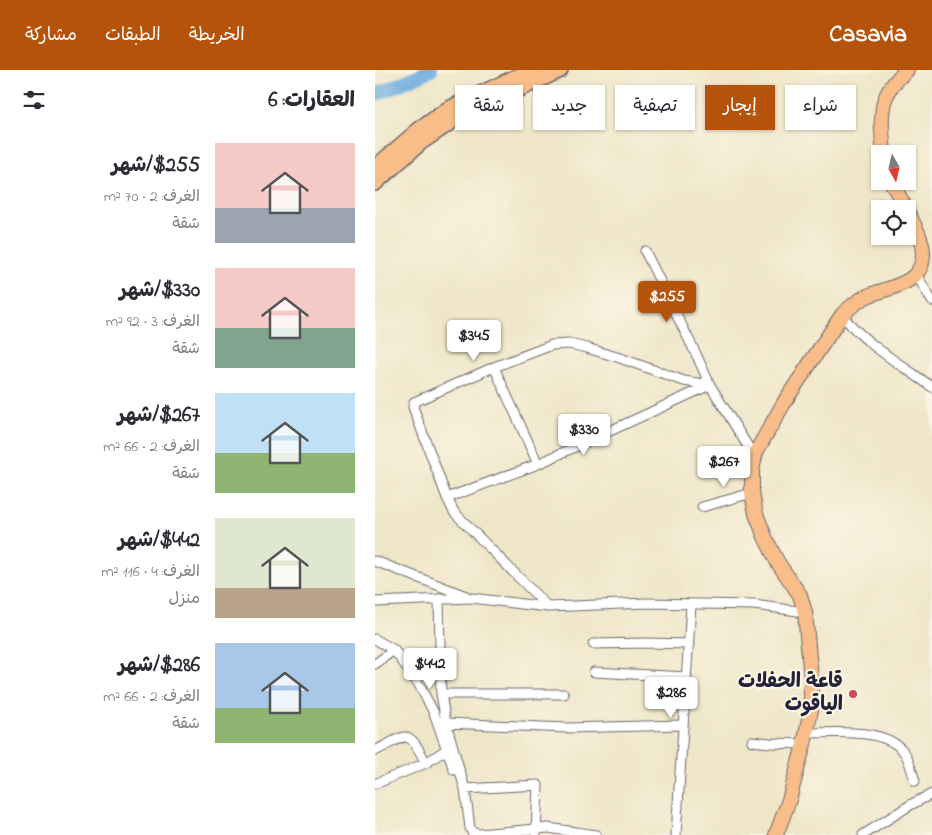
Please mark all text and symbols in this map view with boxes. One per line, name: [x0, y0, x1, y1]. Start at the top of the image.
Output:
text: Casavia: [829, 18, 907, 53]
text: مشاركة: [25, 23, 77, 49]
text: الطبقات: [105, 23, 161, 49]
text: الخريطة: [189, 23, 245, 49]
chip: شقة: [455, 85, 523, 130]
chip: جديد: [533, 85, 605, 130]
chip: تصفية: [615, 85, 695, 130]
chip: إيجار: [705, 85, 775, 130]
chip: شراء: [785, 85, 856, 130]
icon: filters: [20, 86, 48, 114]
text: العقارات: 6: [268, 86, 355, 116]
north arrow: [871, 145, 916, 190]
map controls: [871, 145, 916, 245]
text: $255/شهر: [111, 151, 200, 181]
icon: home: [255, 163, 315, 223]
text: الغرف: 2 · 70 m²: [104, 185, 200, 209]
button: locate: [871, 200, 916, 245]
text: شقة: [172, 212, 200, 236]
text: $330/شهر: [119, 276, 200, 306]
pin: $255: [637, 280, 697, 323]
text: $255: [649, 285, 685, 309]
icon: home: [255, 288, 315, 348]
text: الغرف: 3 · 92 m²: [106, 310, 200, 334]
pin: $345: [444, 320, 504, 362]
text: $345: [458, 324, 490, 348]
text: شقة: [172, 337, 200, 361]
text: $267/شهر: [118, 401, 200, 431]
icon: home: [255, 413, 315, 473]
pin: $330: [554, 414, 614, 456]
text: $330: [569, 418, 599, 442]
text: الغرف: 2 · 66 m²: [103, 435, 200, 459]
pin: $267: [694, 446, 754, 488]
text: $267: [708, 450, 740, 474]
text: شقة: [172, 462, 200, 486]
text: $442/شهر: [118, 526, 200, 556]
icon: home: [255, 538, 315, 598]
text: الغرف: 4 · 116 m²: [101, 560, 200, 584]
text: منزل: [168, 587, 200, 611]
pin: $442: [400, 648, 460, 690]
text: $286/شهر: [118, 651, 200, 681]
text: $442: [415, 652, 445, 676]
icon: home: [255, 663, 315, 723]
place label: قاعة الحفلات الياقوت: [738, 668, 843, 720]
pin: $286: [641, 676, 701, 719]
text: $286: [656, 681, 686, 705]
text: الغرف: 2 · 66 m²: [103, 685, 200, 709]
marker: قاعة الحفلات الياقوت: [847, 688, 859, 700]
text: شقة: [172, 712, 200, 736]

